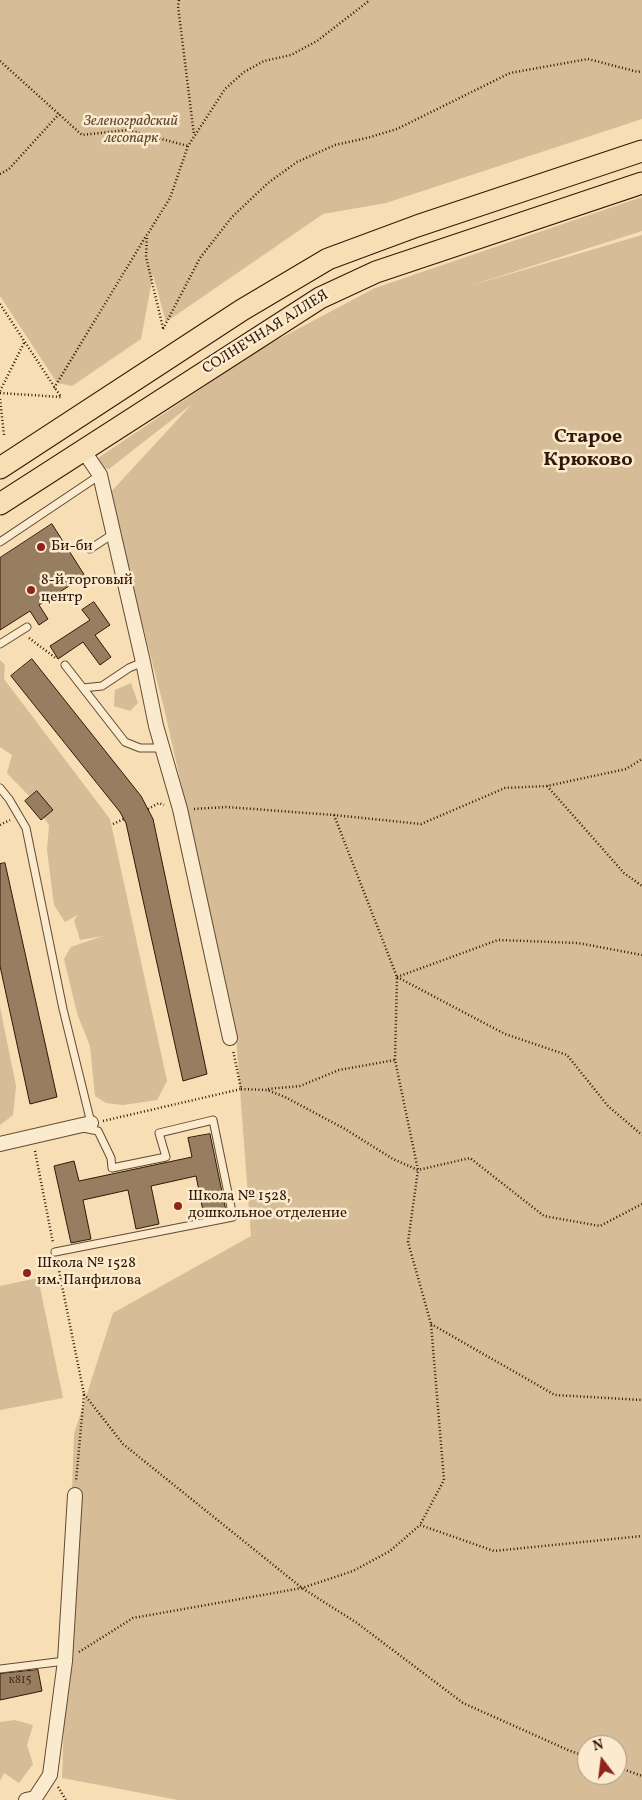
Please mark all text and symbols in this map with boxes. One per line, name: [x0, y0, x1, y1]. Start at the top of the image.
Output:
park label: Зеленоградский лесопарк: [84, 113, 178, 148]
street label: СОЛНЕЧНАЯ АЛЛЕЯ: [200, 287, 332, 379]
district label: Старое Крюково: [543, 426, 633, 473]
place label: Би-би: [51, 538, 93, 556]
marker: Би-би: [35, 541, 47, 553]
place label: 8-й торговый центр: [41, 572, 133, 607]
marker: 8-й торговый центр: [25, 584, 37, 596]
place label: Школа № 1528, дошкольное отделение: [188, 1188, 347, 1223]
marker: Школа № 1528, дошкольное отделение: [172, 1200, 184, 1212]
place label: Школа № 1528 им. Панфилова: [37, 1255, 142, 1290]
marker: Школа № 1528 им. Панфилова: [21, 1267, 33, 1279]
house number: к815: [9, 1674, 31, 1688]
north arrow: [577, 1735, 627, 1785]
text: N: [591, 1736, 606, 1756]

